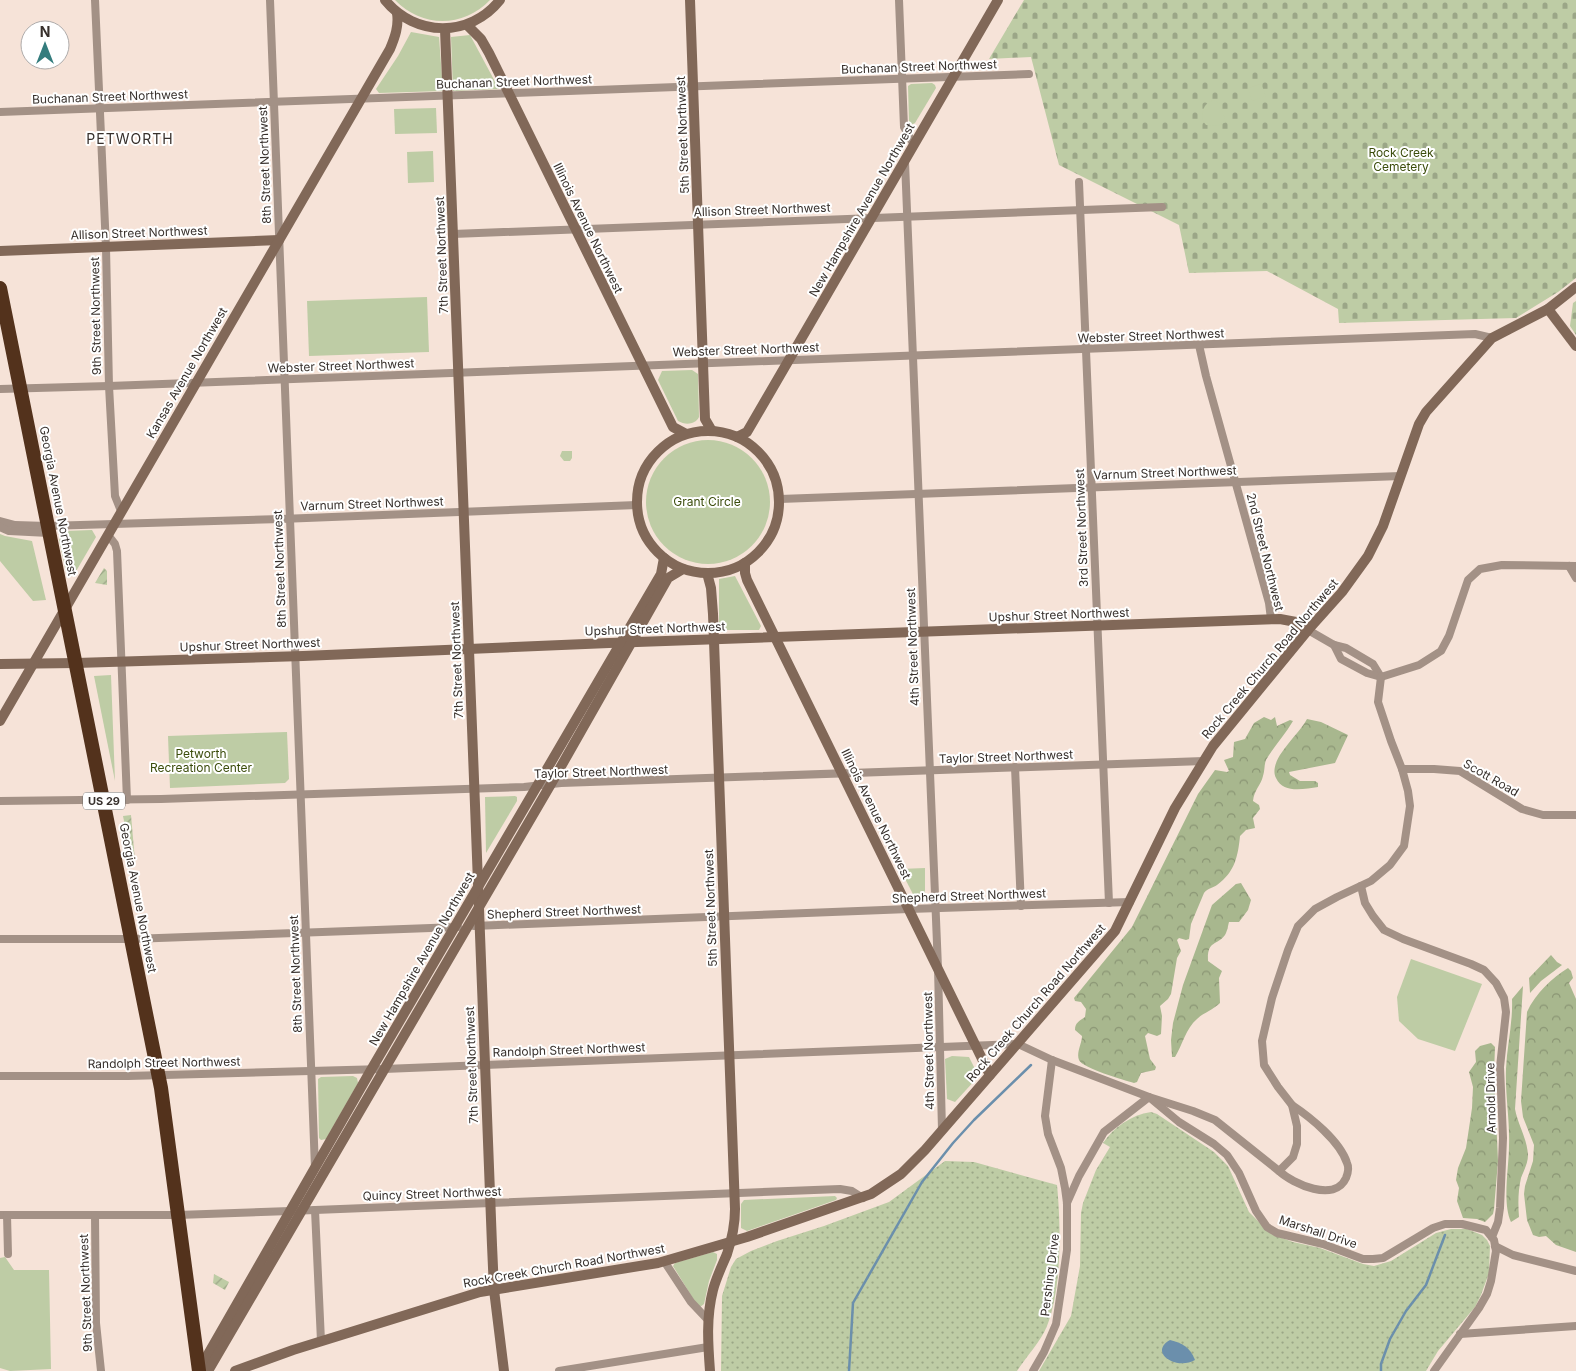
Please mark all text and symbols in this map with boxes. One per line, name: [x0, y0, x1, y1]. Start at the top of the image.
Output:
north arrow: [20, 20, 70, 70]
text: N: [40, 23, 50, 40]
street label: Buchanan Street Northwest: [841, 56, 997, 77]
street label: Buchanan Street Northwest: [436, 71, 592, 92]
street label: 5th Street Northwest: [673, 76, 692, 194]
street label: Buchanan Street Northwest: [32, 86, 188, 107]
street label: 8th Street Northwest: [255, 106, 274, 224]
street label: New Hampshire Avenue Northwest: [806, 120, 918, 299]
district label: PETWORTH: [86, 130, 174, 147]
park label: Rock Creek Cemetery: [1368, 145, 1434, 174]
street label: Illinois Avenue Northwest: [550, 160, 627, 295]
street label: 7th Street Northwest: [432, 196, 451, 314]
street label: Allison Street Northwest: [693, 200, 831, 219]
street label: Allison Street Northwest: [70, 223, 208, 242]
street label: 9th Street Northwest: [87, 257, 104, 375]
street label: Kansas Avenue Northwest: [143, 304, 230, 441]
street label: Webster Street Northwest: [1077, 325, 1225, 346]
street label: Webster Street Northwest: [672, 339, 820, 360]
street label: Webster Street Northwest: [267, 355, 415, 376]
street label: Georgia Avenue Northwest: [37, 425, 80, 577]
street label: Varnum Street Northwest: [1093, 463, 1237, 482]
street label: 3rd Street Northwest: [1072, 468, 1091, 588]
street label: 2nd Street Northwest: [1244, 491, 1287, 613]
street label: Varnum Street Northwest: [300, 494, 444, 513]
park label: Grant Circle: [673, 494, 741, 509]
street label: 8th Street Northwest: [270, 510, 289, 628]
street label: Rock Creek Church Road Northwest: [1198, 576, 1341, 742]
street label: 4th Street Northwest: [903, 588, 922, 706]
street label: 7th Street Northwest: [447, 601, 466, 719]
street label: Upshur Street Northwest: [988, 605, 1130, 624]
street label: Upshur Street Northwest: [584, 619, 726, 638]
street label: Upshur Street Northwest: [179, 635, 321, 654]
park label: Petworth Recreation Center: [150, 746, 253, 775]
street label: Illinois Avenue Northwest: [838, 746, 915, 881]
street label: Taylor Street Northwest: [939, 747, 1073, 766]
street label: Scott Road: [1461, 756, 1522, 799]
street label: Taylor Street Northwest: [534, 762, 668, 781]
road number: US 29: [83, 792, 125, 809]
street label: Georgia Avenue Northwest: [117, 822, 160, 974]
street label: 5th Street Northwest: [701, 849, 720, 967]
street label: New Hampshire Avenue Northwest: [366, 869, 478, 1048]
street label: Shepherd Street Northwest: [892, 885, 1046, 906]
street label: Shepherd Street Northwest: [487, 901, 641, 922]
street label: 8th Street Northwest: [286, 915, 305, 1033]
street label: Rock Creek Church Road Northwest: [963, 921, 1108, 1085]
street label: 4th Street Northwest: [920, 992, 937, 1110]
street label: 7th Street Northwest: [462, 1006, 481, 1124]
street label: Randolph Street Northwest: [492, 1039, 646, 1060]
street label: Randolph Street Northwest: [87, 1054, 241, 1071]
street label: Arnold Drive: [1482, 1063, 1499, 1133]
street label: Quincy Street Northwest: [362, 1184, 502, 1203]
street label: Marshall Drive: [1277, 1212, 1359, 1251]
street label: Pershing Drive: [1037, 1233, 1062, 1317]
street label: 9th Street Northwest: [76, 1234, 95, 1352]
street label: Rock Creek Church Road Northwest: [462, 1240, 666, 1291]

